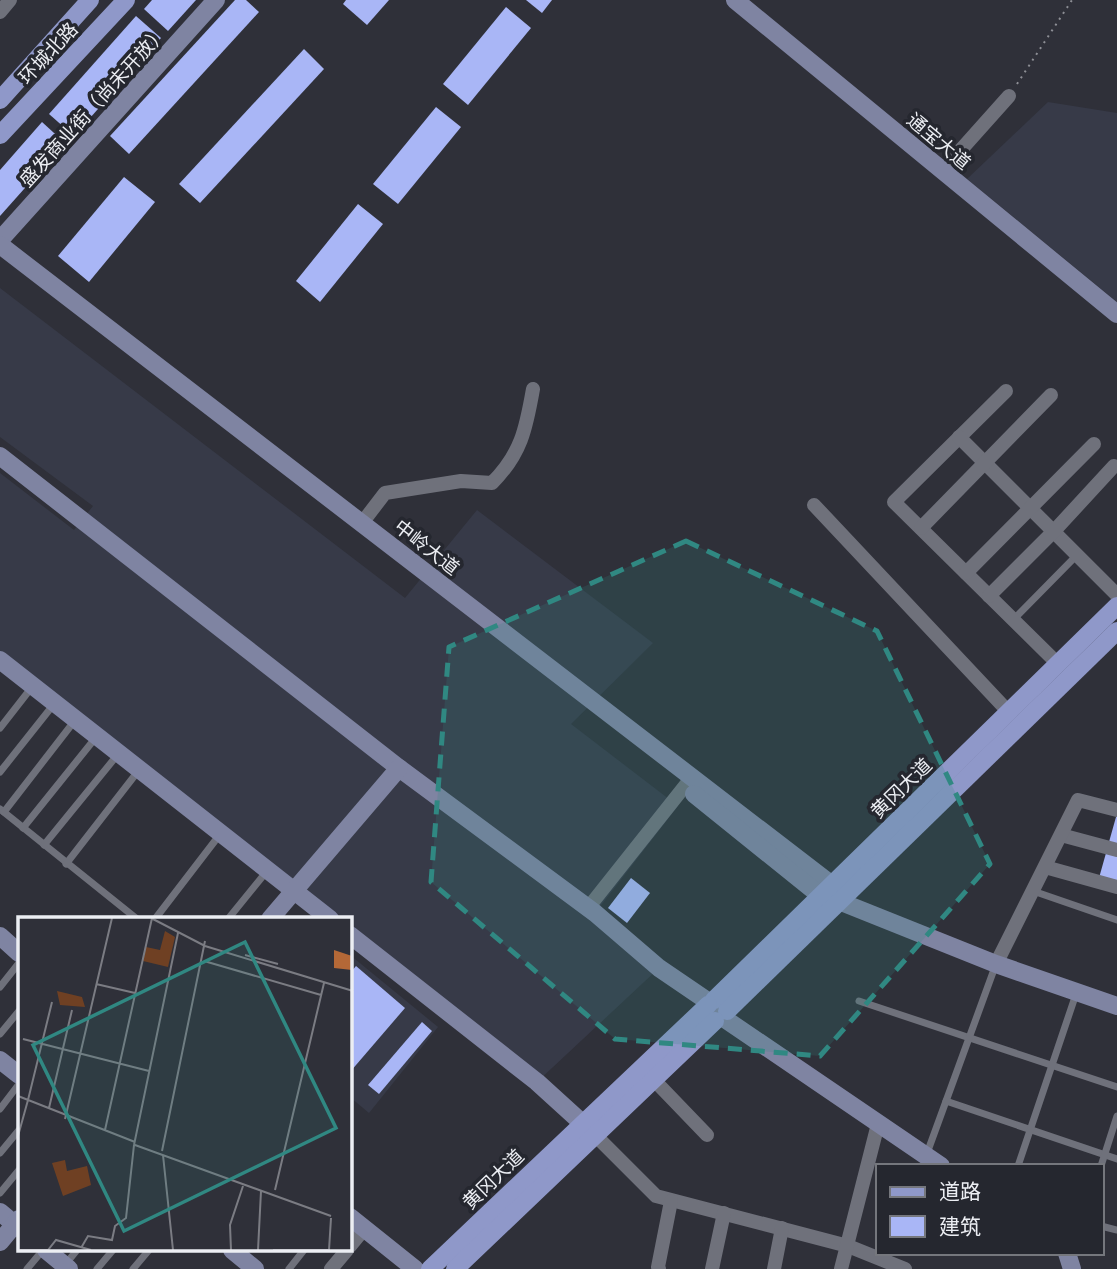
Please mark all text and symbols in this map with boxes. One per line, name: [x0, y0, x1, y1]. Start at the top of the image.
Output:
street label: 环城北路: [13, 17, 83, 90]
street label: 盛发商业街（尚未开放）: [14, 20, 173, 192]
street label: 通宝大道: [902, 107, 976, 175]
street label: 中岭大道: [389, 514, 464, 581]
street label: 黄冈大道: [865, 753, 937, 824]
inset map: [18, 917, 352, 1252]
street label: 黄冈大道: [457, 1144, 529, 1215]
legend: [876, 1164, 1103, 1255]
text: 道路: [939, 1178, 981, 1206]
text: 建筑: [939, 1213, 981, 1241]

